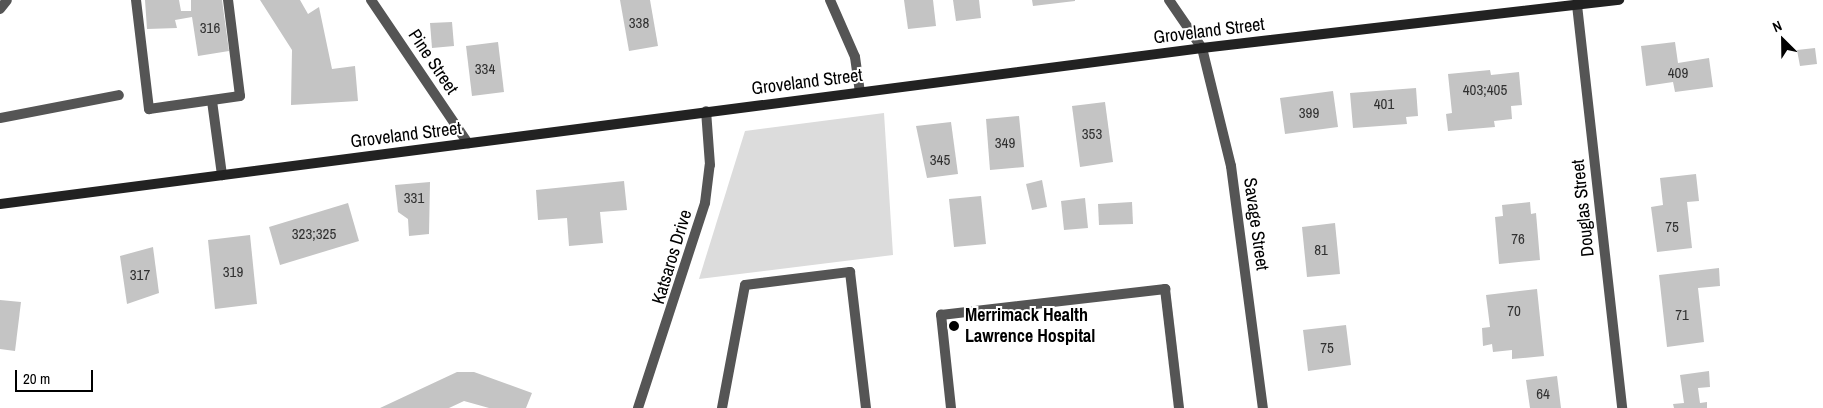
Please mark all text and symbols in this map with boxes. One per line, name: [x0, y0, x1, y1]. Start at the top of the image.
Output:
street label: Groveland Street: [1152, 13, 1266, 49]
house number: 338: [629, 14, 649, 32]
north arrow: [1758, 15, 1808, 65]
text: N: [1770, 16, 1784, 36]
house number: 316: [200, 19, 220, 37]
street label: Pine Street: [403, 25, 463, 99]
house number: 334: [475, 60, 495, 78]
street label: Groveland Street: [750, 64, 864, 100]
house number: 409: [1668, 64, 1688, 82]
house number: 403;405: [1463, 81, 1507, 99]
house number: 401: [1374, 95, 1394, 113]
house number: 399: [1299, 104, 1319, 122]
street label: Groveland Street: [349, 117, 463, 153]
house number: 353: [1082, 125, 1102, 143]
house number: 349: [995, 134, 1015, 152]
house number: 345: [930, 151, 950, 169]
street label: Douglas Street: [1567, 158, 1599, 258]
street label: Savage Street: [1239, 176, 1273, 272]
house number: 331: [404, 189, 424, 207]
street label: Katsaros Drive: [647, 207, 697, 307]
house number: 75: [1665, 218, 1679, 236]
house number: 323;325: [292, 225, 336, 243]
house number: 76: [1511, 230, 1525, 248]
house number: 81: [1314, 241, 1328, 259]
house number: 319: [223, 263, 243, 281]
house number: 317: [130, 266, 150, 284]
house number: 70: [1507, 302, 1521, 320]
place label: Merrimack Health Lawrence Hospital: [965, 305, 1095, 348]
house number: 71: [1675, 306, 1689, 324]
marker: Merrimack Health Lawrence Hospital: [947, 319, 961, 333]
house number: 75: [1320, 339, 1334, 357]
scale bar: [18, 360, 95, 392]
text: 20 m: [23, 368, 50, 389]
house number: 64: [1536, 385, 1550, 403]

